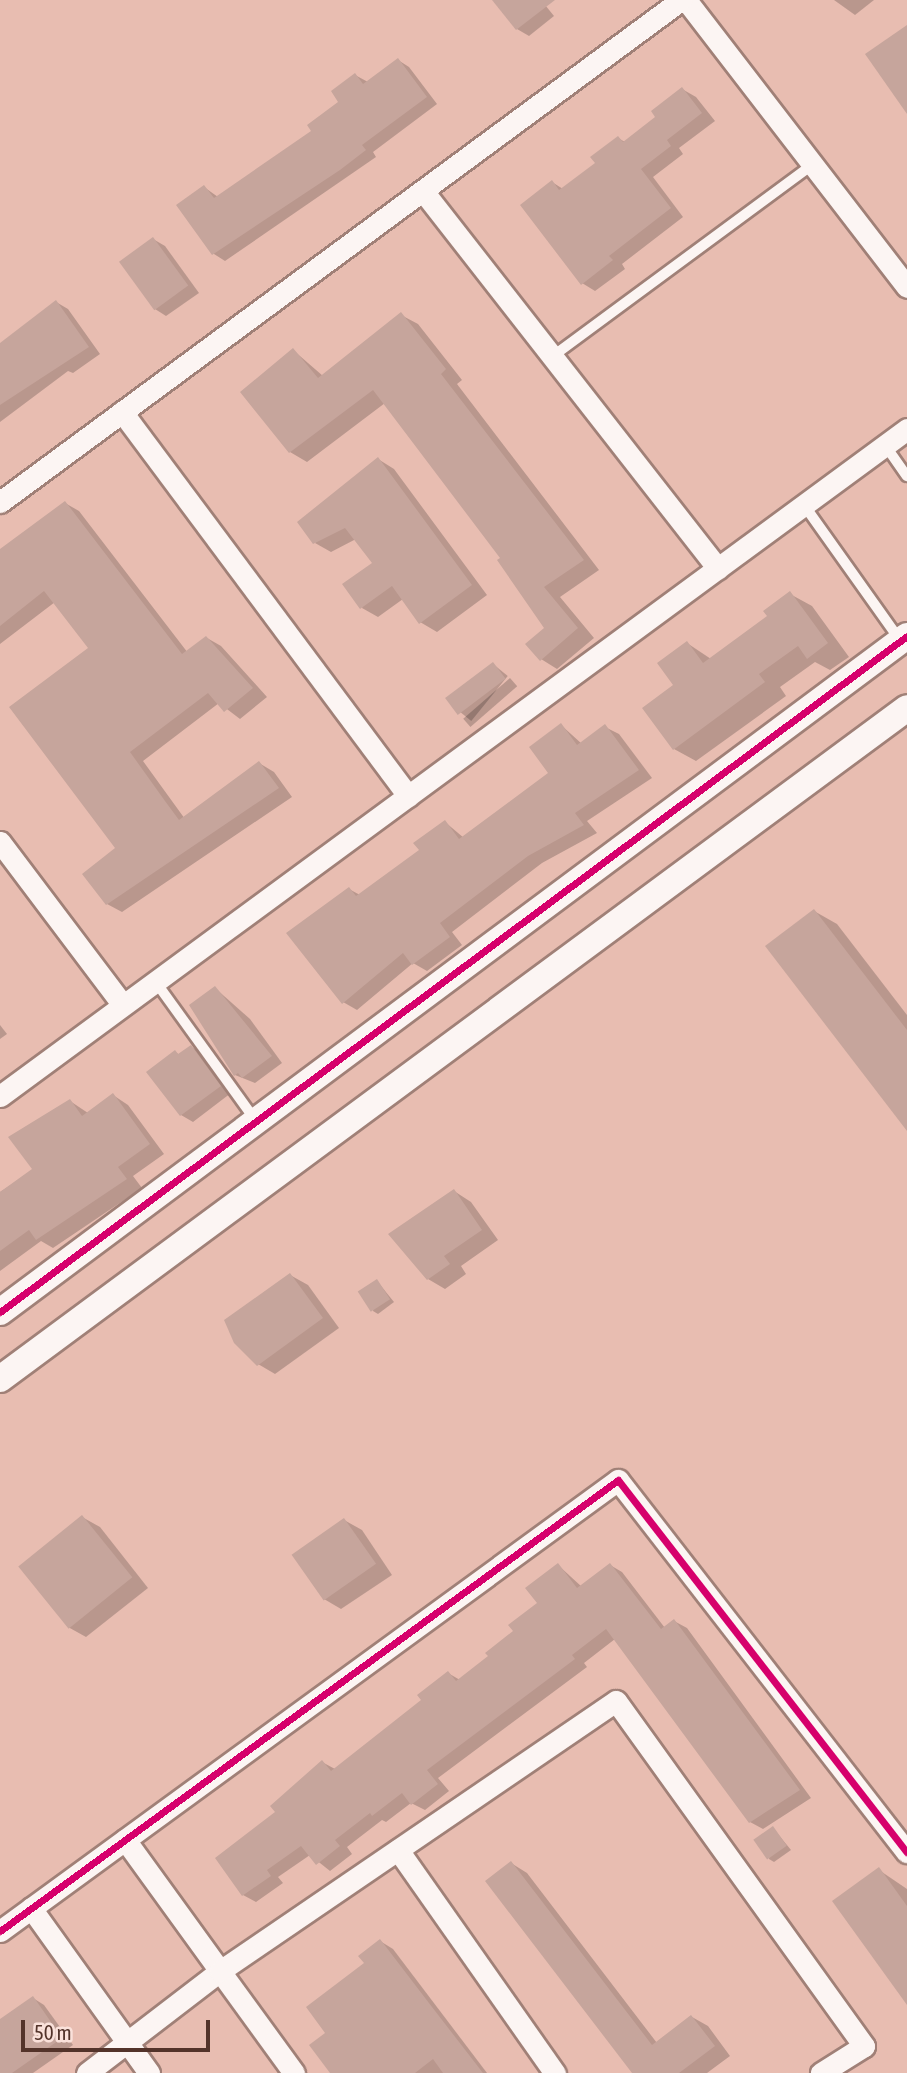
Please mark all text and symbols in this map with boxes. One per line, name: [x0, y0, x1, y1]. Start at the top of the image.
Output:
scale bar: [24, 2007, 214, 2050]
text: 50 m: [34, 2020, 72, 2044]

